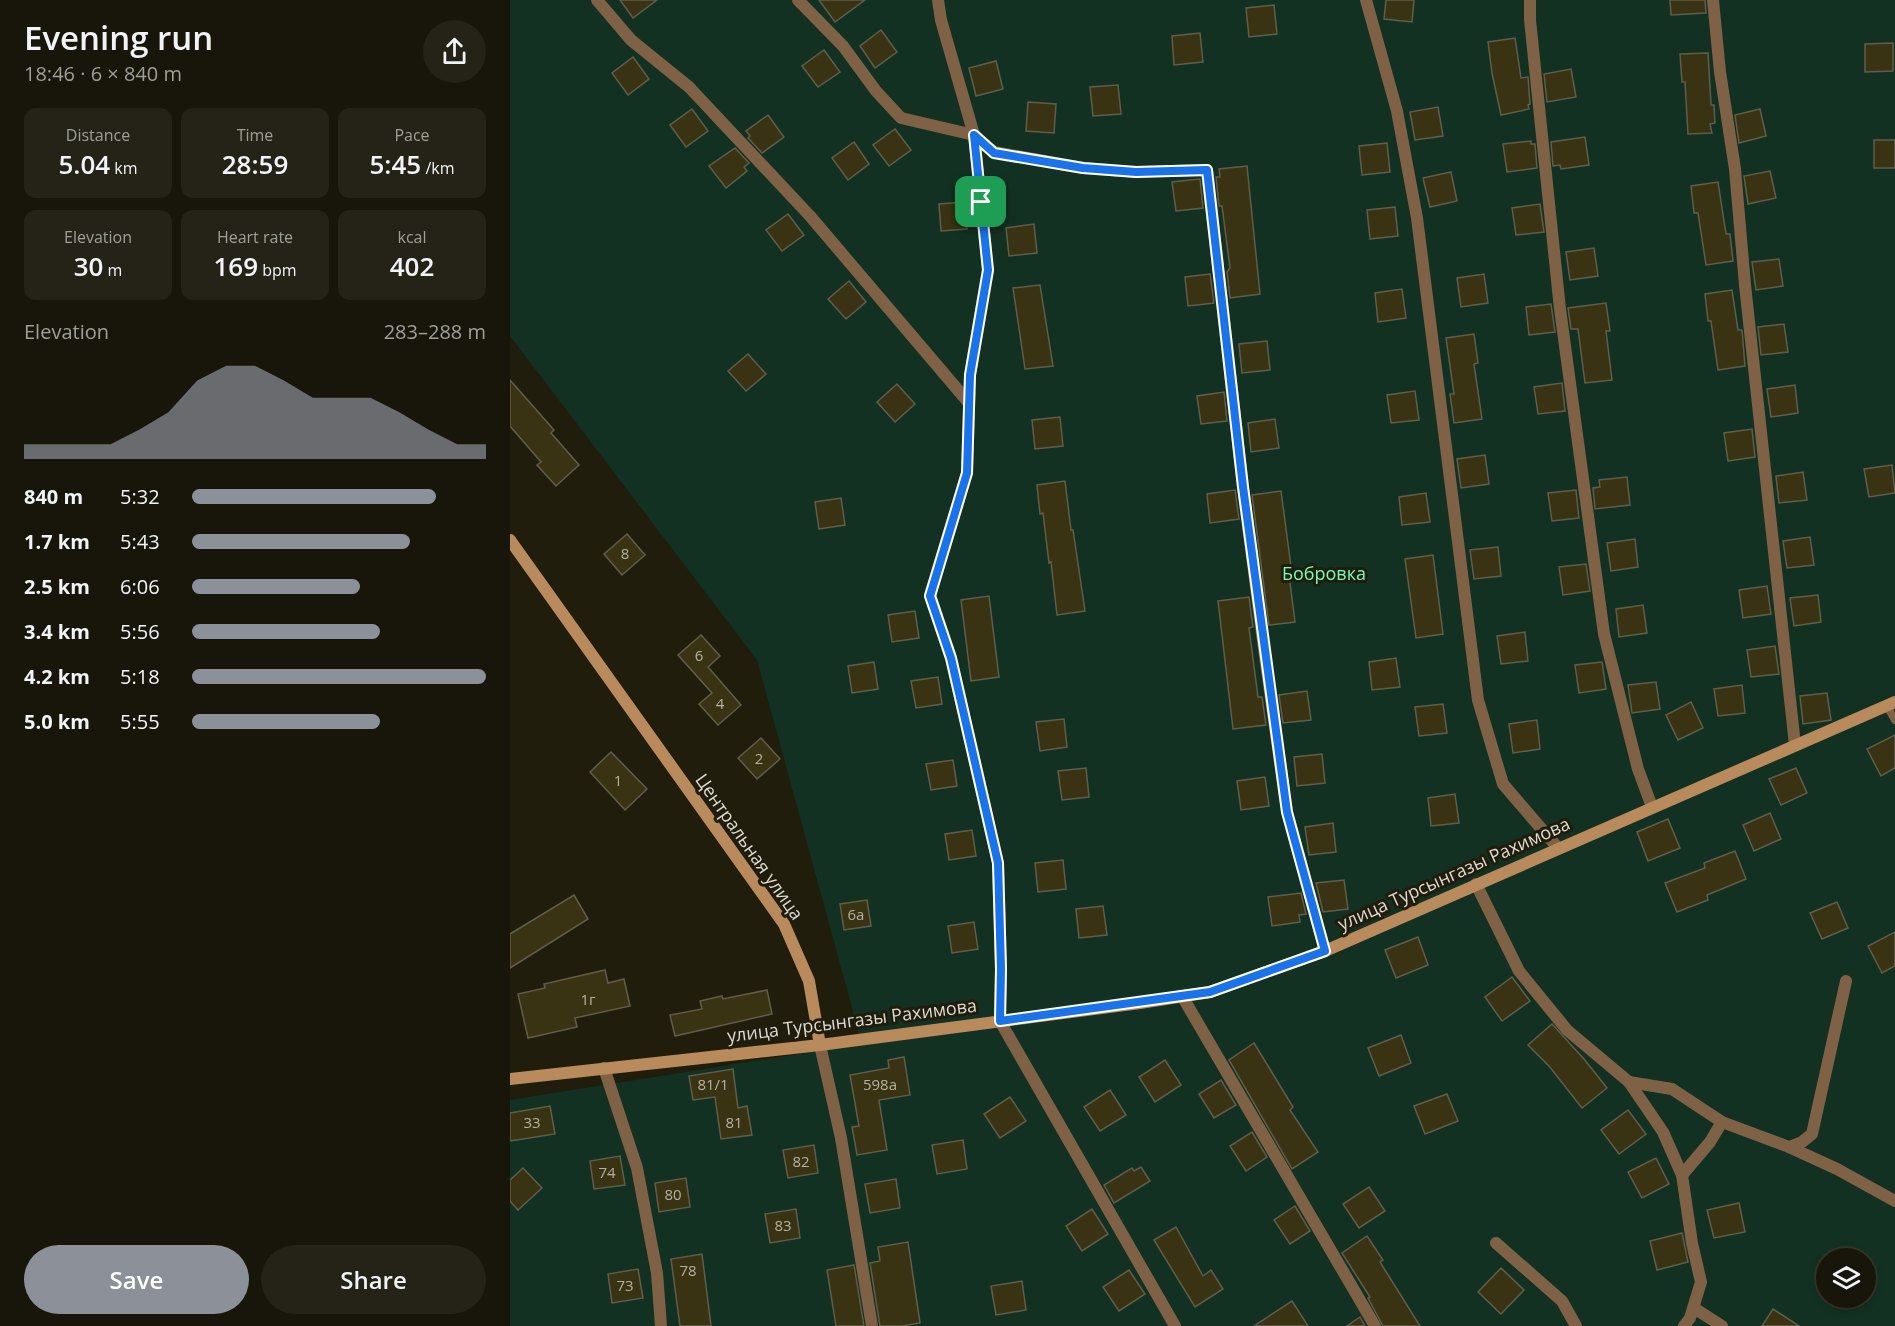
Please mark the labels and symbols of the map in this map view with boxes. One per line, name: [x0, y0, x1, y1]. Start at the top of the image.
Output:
pin: [955, 176, 1006, 227]
house number: 8: [621, 543, 629, 563]
park label: Бобровка: [1282, 561, 1366, 585]
house number: 6: [695, 645, 703, 665]
house number: 4: [716, 693, 725, 713]
house number: 2: [755, 748, 763, 768]
street label: Центральная улица: [690, 769, 809, 924]
house number: 1: [614, 770, 622, 790]
street label: улица Турсынгазы Рахимова: [1334, 811, 1573, 935]
house number: 6а: [848, 904, 864, 924]
house number: 1г: [580, 989, 596, 1009]
street label: улица Турсынгазы Рахимова: [726, 993, 978, 1047]
house number: 81/1: [697, 1074, 729, 1094]
house number: 598а: [863, 1074, 897, 1094]
house number: 33: [523, 1112, 541, 1132]
house number: 81: [725, 1112, 743, 1132]
house number: 82: [792, 1151, 810, 1171]
house number: 74: [598, 1162, 616, 1182]
house number: 80: [664, 1184, 682, 1204]
house number: 83: [774, 1215, 792, 1235]
house number: 78: [679, 1260, 697, 1280]
house number: 73: [616, 1275, 634, 1295]

